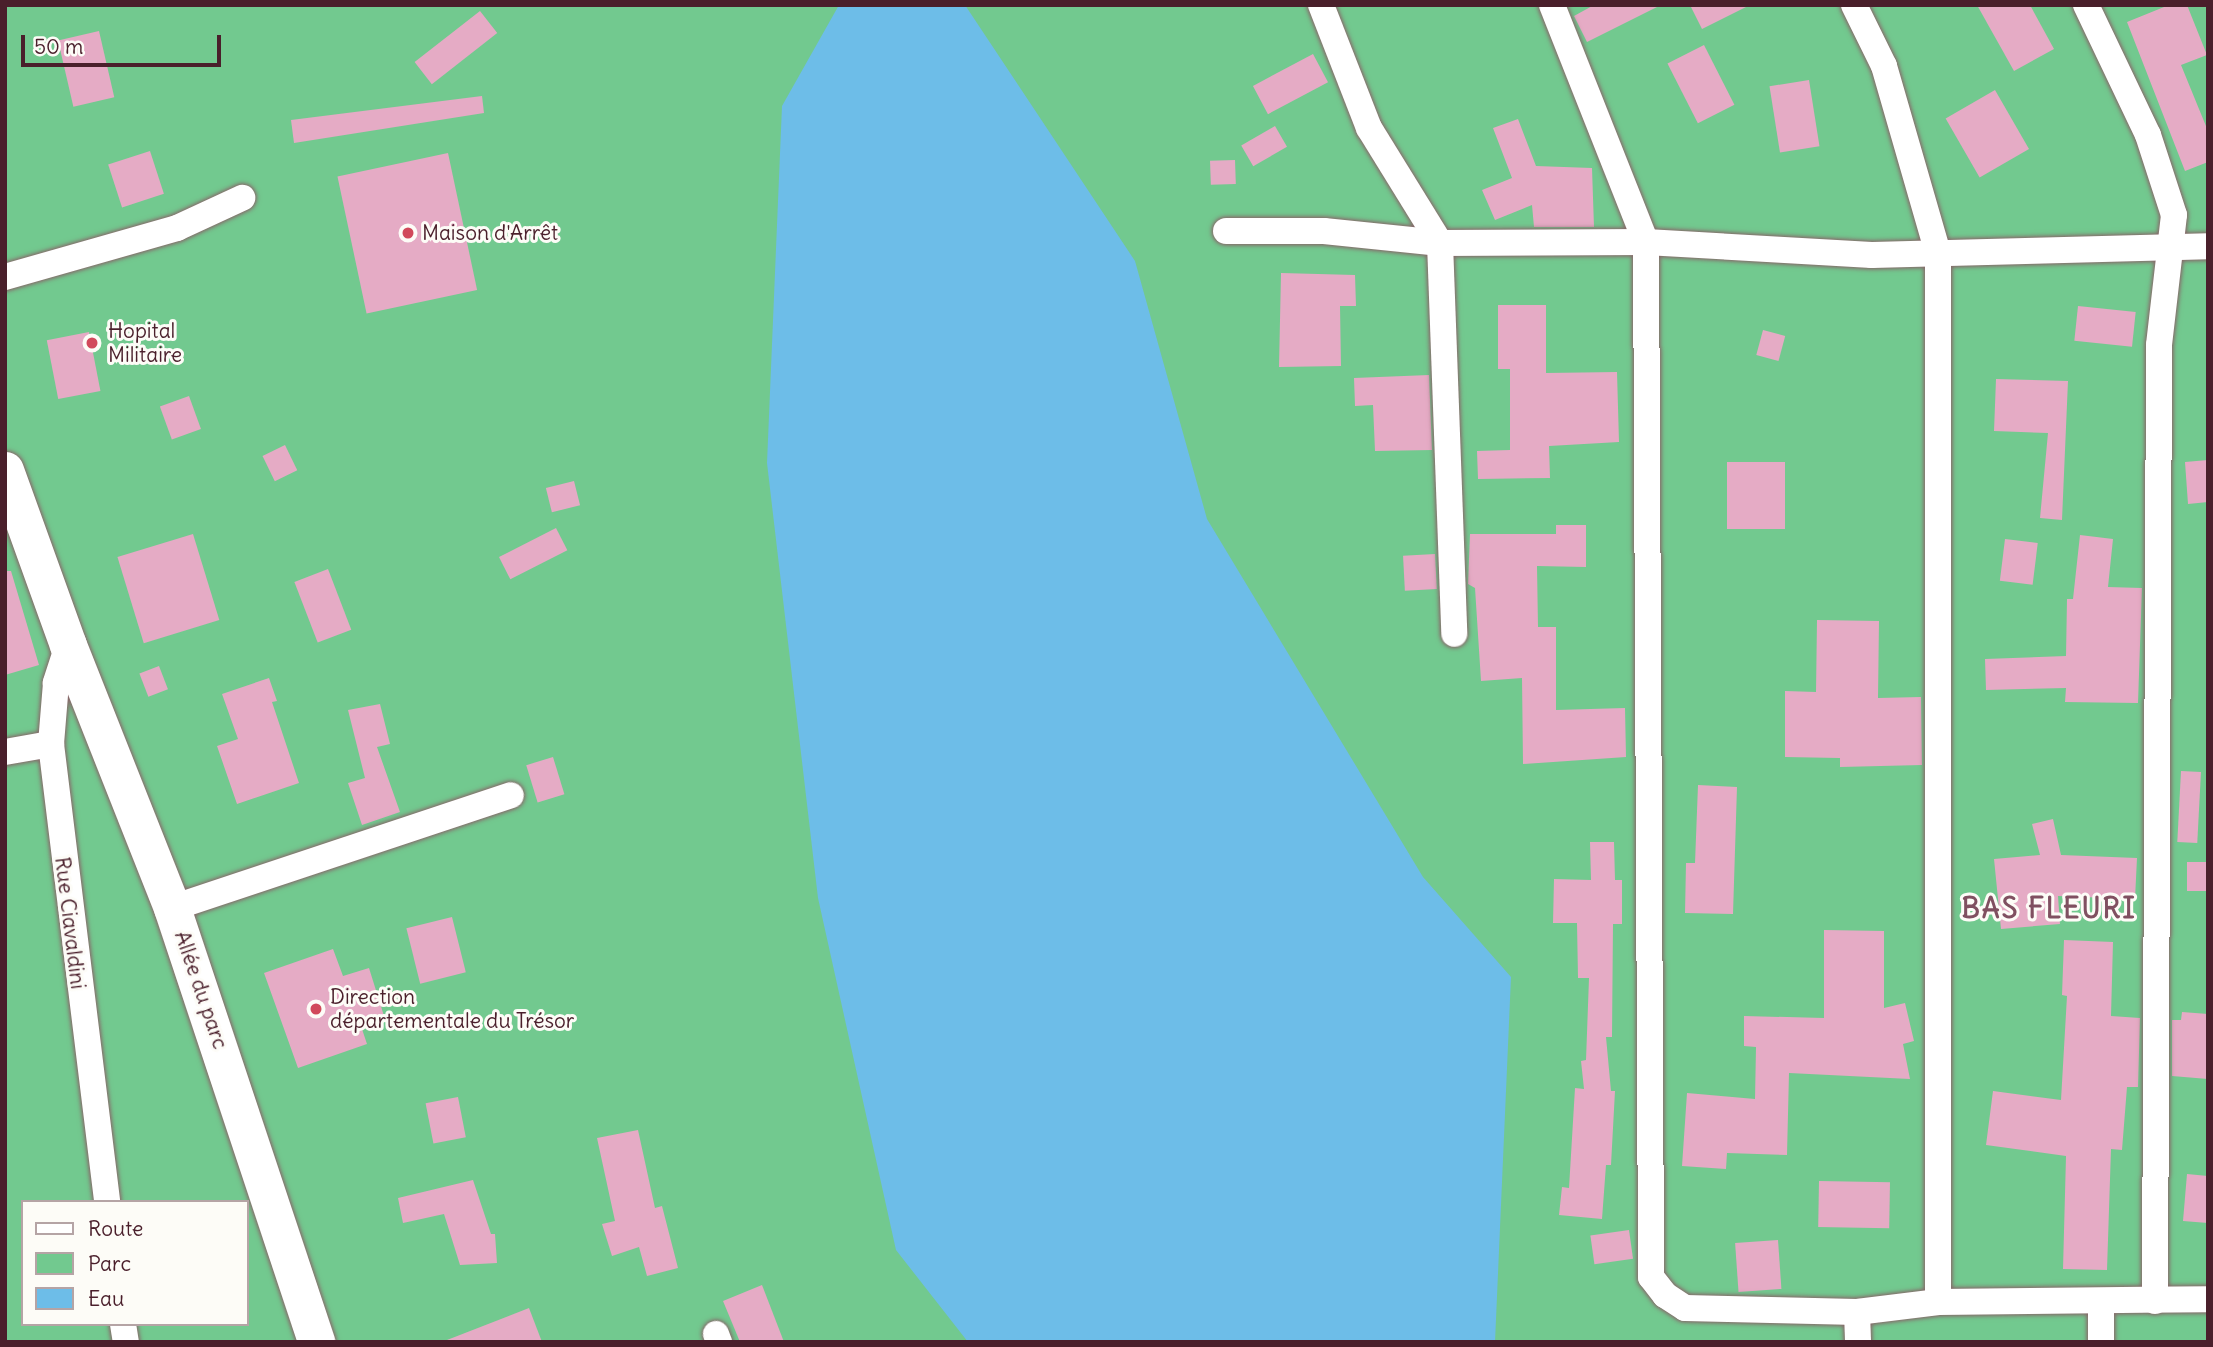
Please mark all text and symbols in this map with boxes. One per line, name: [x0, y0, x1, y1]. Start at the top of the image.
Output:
scale bar: [24, 21, 224, 65]
text: 50 m: [34, 33, 83, 60]
place label: Maison d'Arrêt: [422, 220, 558, 246]
marker: Maison d'Arrêt: [400, 225, 416, 241]
place label: Hopital Militaire: [108, 318, 182, 368]
marker: Hopital Militaire: [82, 333, 102, 353]
street label: Rue Ciavaldini: [49, 856, 91, 990]
district label: BAS FLEURI: [1963, 891, 2135, 925]
street label: Allée du parc: [169, 928, 233, 1052]
place label: Direction départementale du Trésor: [330, 984, 574, 1034]
marker: Direction départementale du Trésor: [308, 1001, 324, 1017]
legend: [21, 1200, 248, 1326]
text: Route: [88, 1215, 143, 1242]
text: Parc: [88, 1250, 131, 1277]
text: Eau: [88, 1285, 124, 1312]

